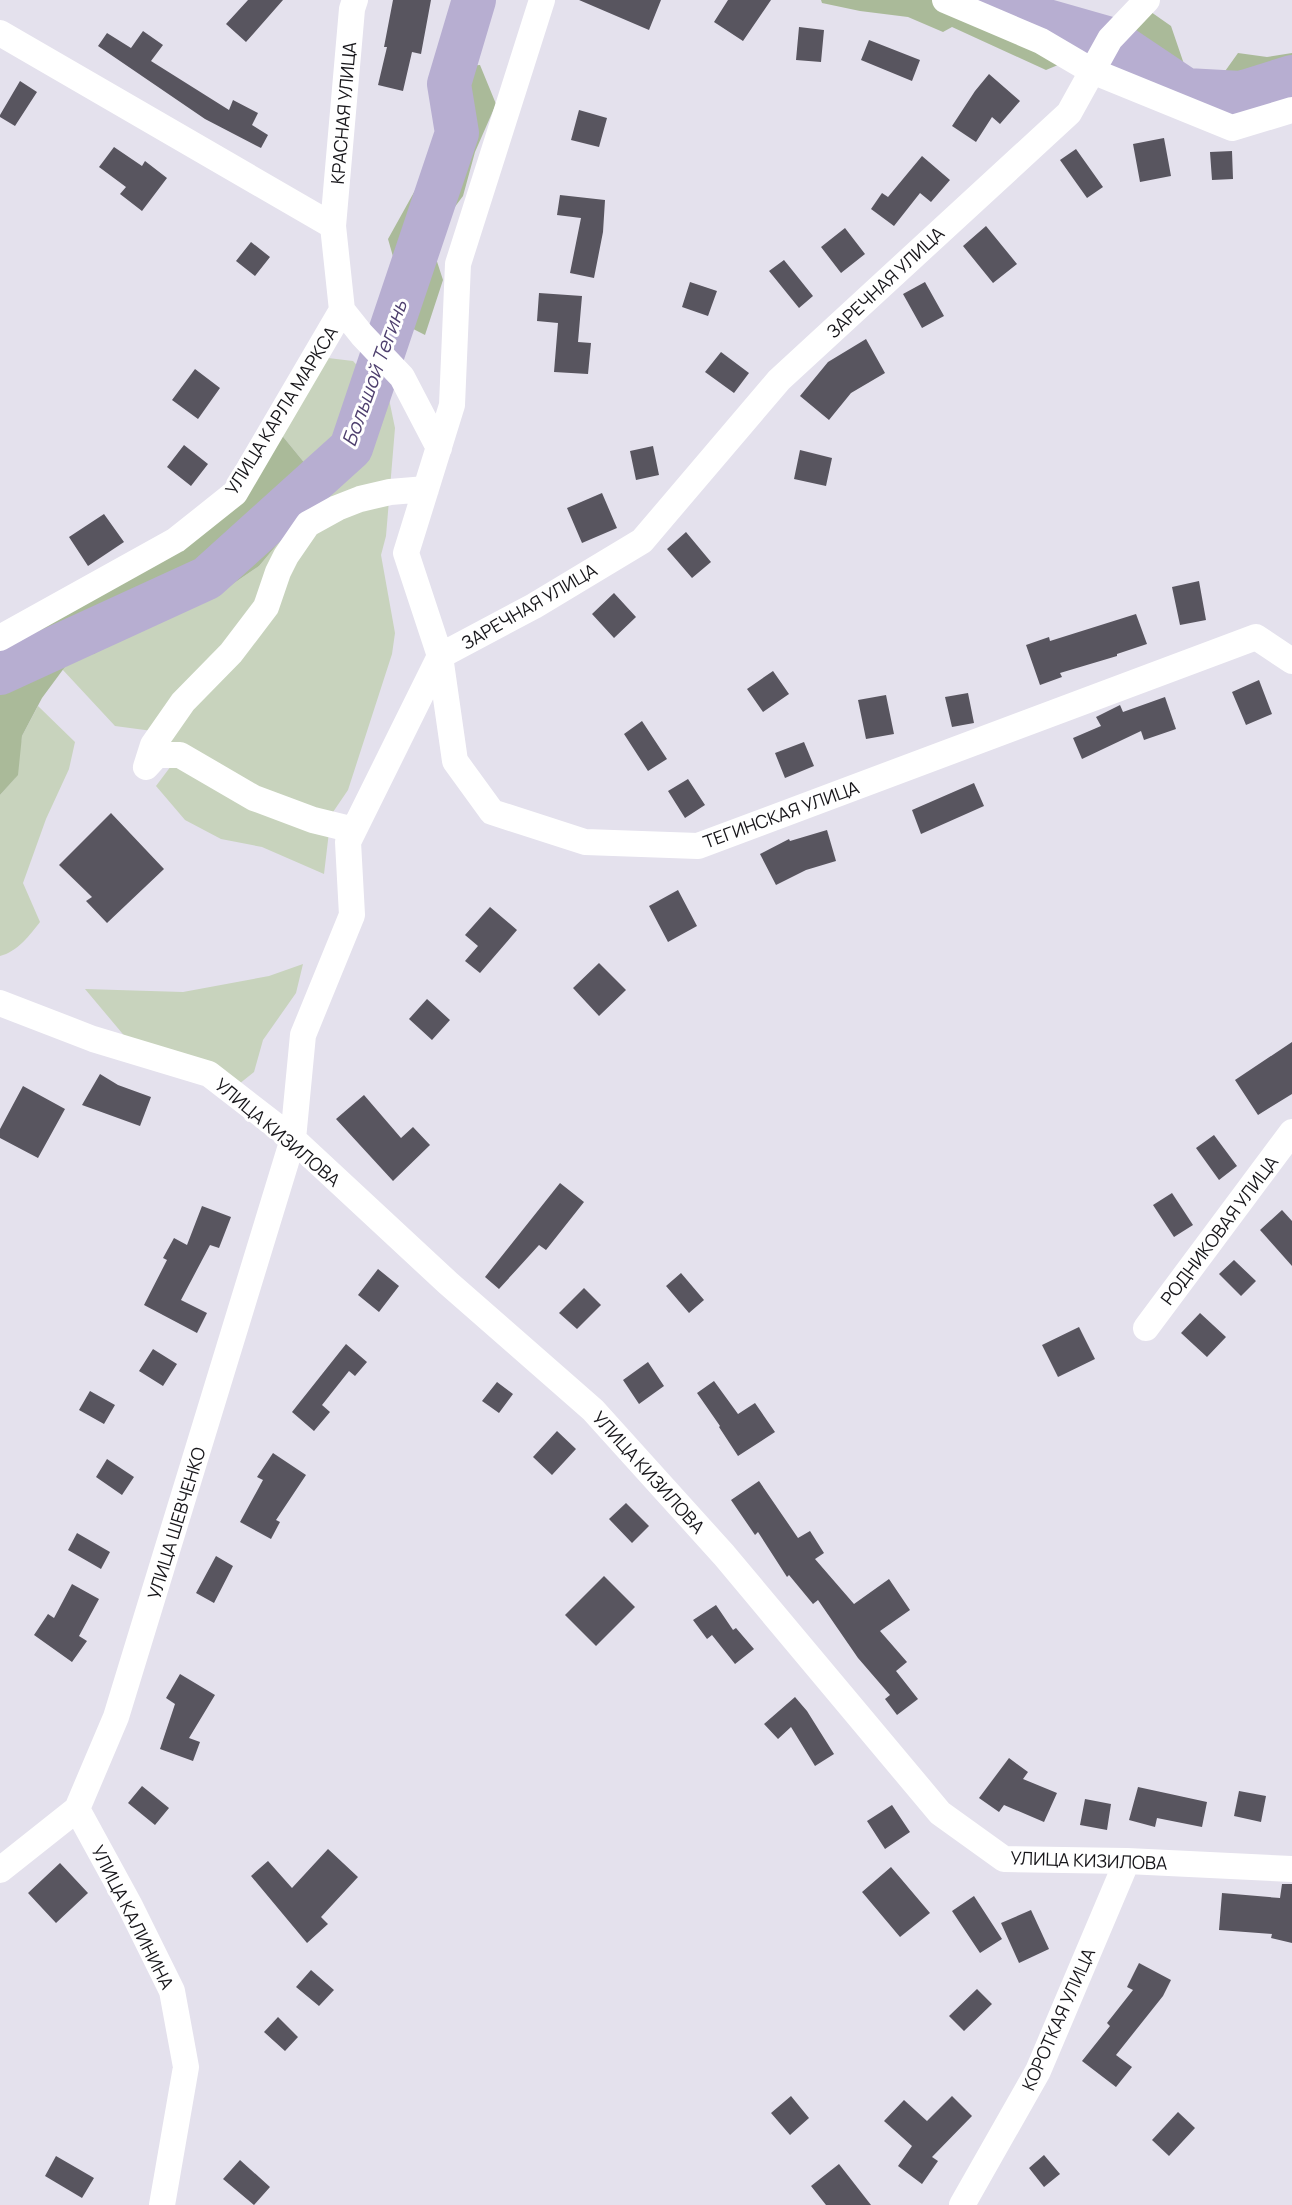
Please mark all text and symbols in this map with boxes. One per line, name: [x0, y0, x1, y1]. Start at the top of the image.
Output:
street label: КРАСНАЯ УЛИЦА: [325, 40, 361, 185]
street label: ЗАРЕЧНАЯ УЛИЦА: [821, 221, 949, 343]
water label: Большой Тегинь: [335, 296, 413, 450]
street label: УЛИЦА КАРЛА МАРКСА: [219, 321, 343, 499]
street label: ЗАРЕЧНАЯ УЛИЦА: [457, 557, 602, 655]
street label: ТЕГИНСКАЯ УЛИЦА: [700, 774, 863, 853]
street label: УЛИЦА КИЗИЛОВА: [210, 1072, 346, 1192]
street label: РОДНИКОВАЯ УЛИЦА: [1155, 1150, 1283, 1310]
street label: УЛИЦА КИЗИЛОВА: [588, 1406, 711, 1539]
street label: УЛИЦА ШЕВЧЕНКО: [141, 1444, 211, 1602]
street label: УЛИЦА КАЛИНИНА: [86, 1841, 180, 1994]
street label: УЛИЦА КИЗИЛОВА: [1010, 1845, 1168, 1875]
street label: КОРОТКАЯ УЛИЦА: [1016, 1943, 1100, 2094]

